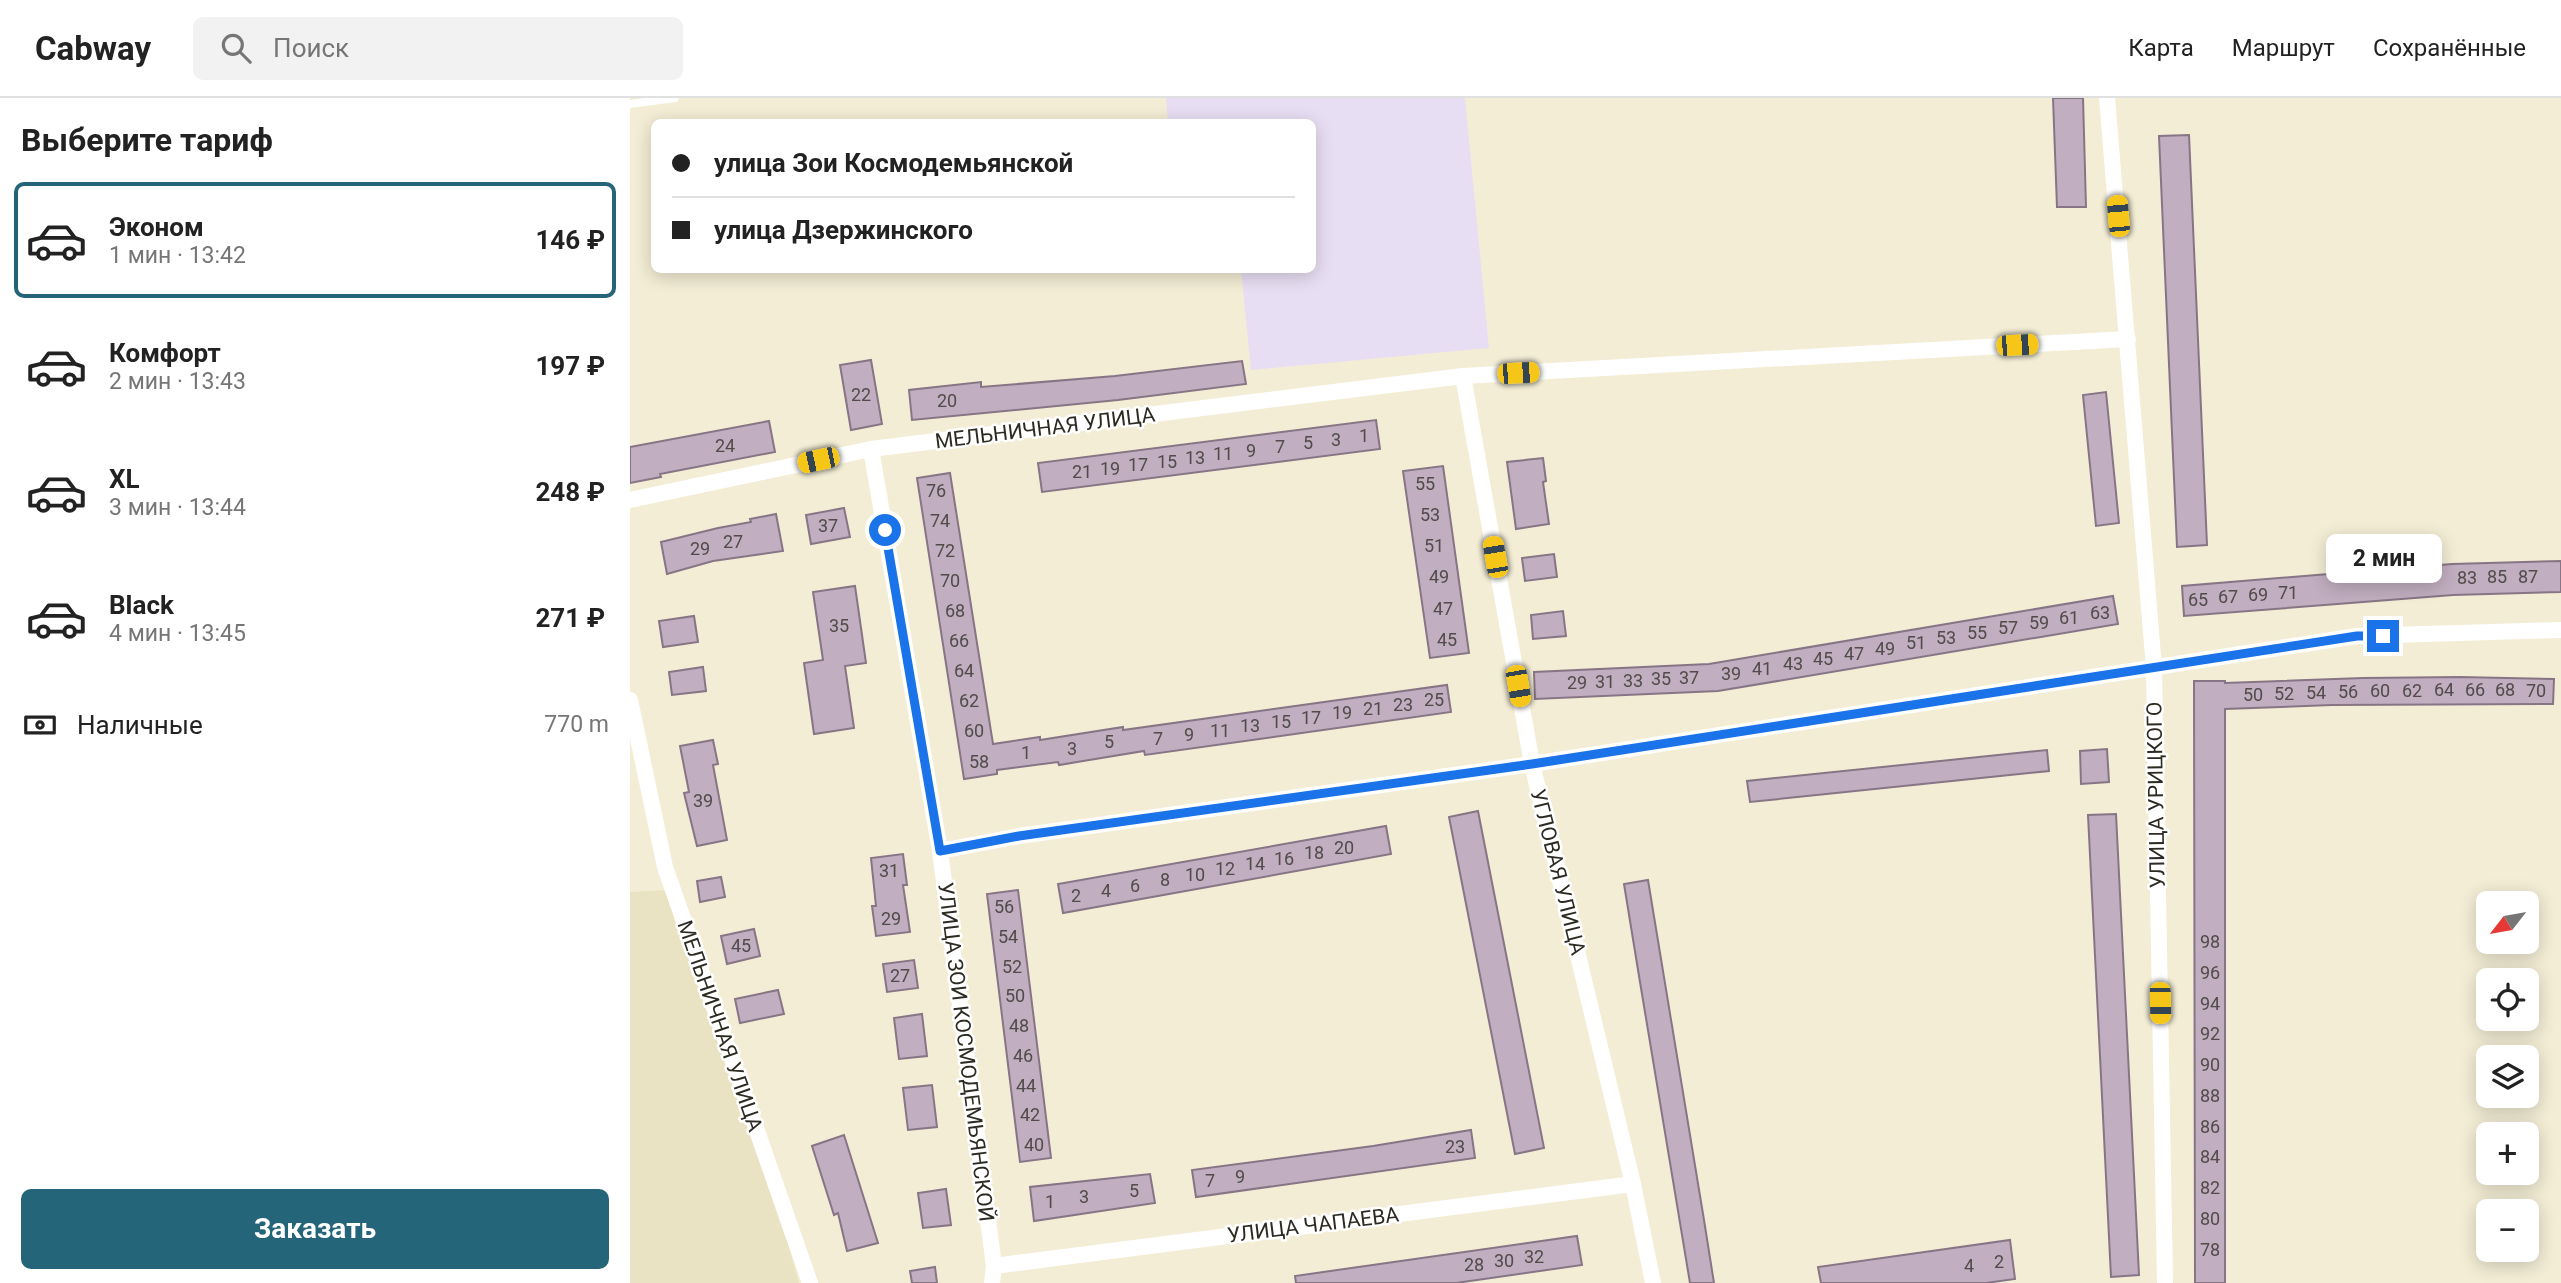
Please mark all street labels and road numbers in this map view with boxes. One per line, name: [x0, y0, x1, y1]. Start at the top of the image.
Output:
street label: МЕЛЬНИЧНАЯ УЛИЦА: [934, 403, 1157, 453]
street label: УЛИЦА УРИЦКОГО: [2142, 701, 2170, 889]
street label: УГЛОВАЯ УЛИЦА: [1526, 787, 1590, 958]
street label: УЛИЦА ЗОИ КОСМОДЕМЬЯНСКОЙ: [933, 881, 999, 1223]
street label: МЕЛЬНИЧНАЯ УЛИЦА: [673, 917, 768, 1135]
street label: УЛИЦА ЧАПАЕВА: [1226, 1203, 1400, 1247]

